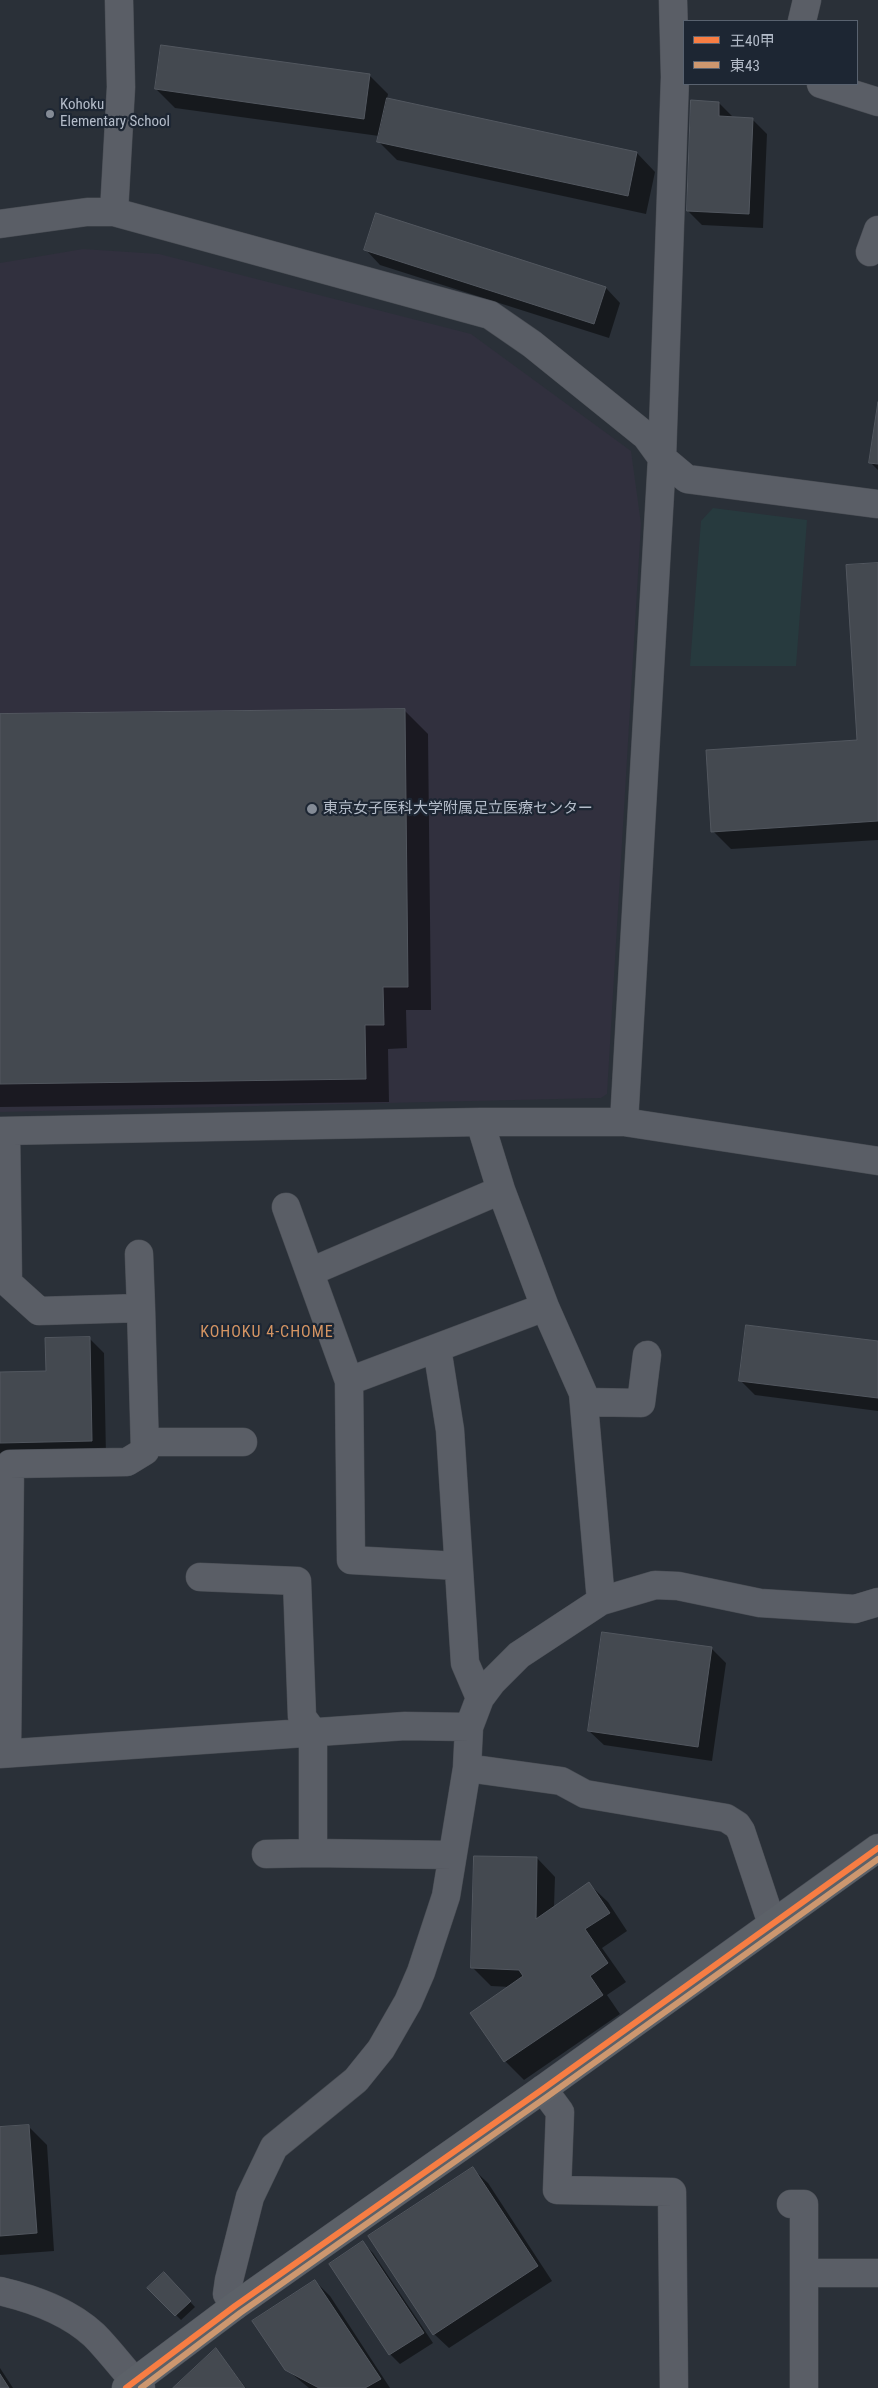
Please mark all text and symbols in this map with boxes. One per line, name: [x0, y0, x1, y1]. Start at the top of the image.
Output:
legend: [683, 20, 858, 85]
text: 王40甲: [730, 32, 775, 50]
text: 東43: [730, 57, 760, 75]
place label: Kohoku Elementary School: [60, 96, 170, 131]
marker: Kohoku Elementary School: [44, 108, 56, 120]
place label: 東京女子医科大学附属足立医療センター: [323, 800, 593, 818]
marker: 東京女子医科大学附属足立医療センター: [305, 802, 319, 816]
district label: KOHOKU 4-CHOME: [198, 1323, 336, 1343]

